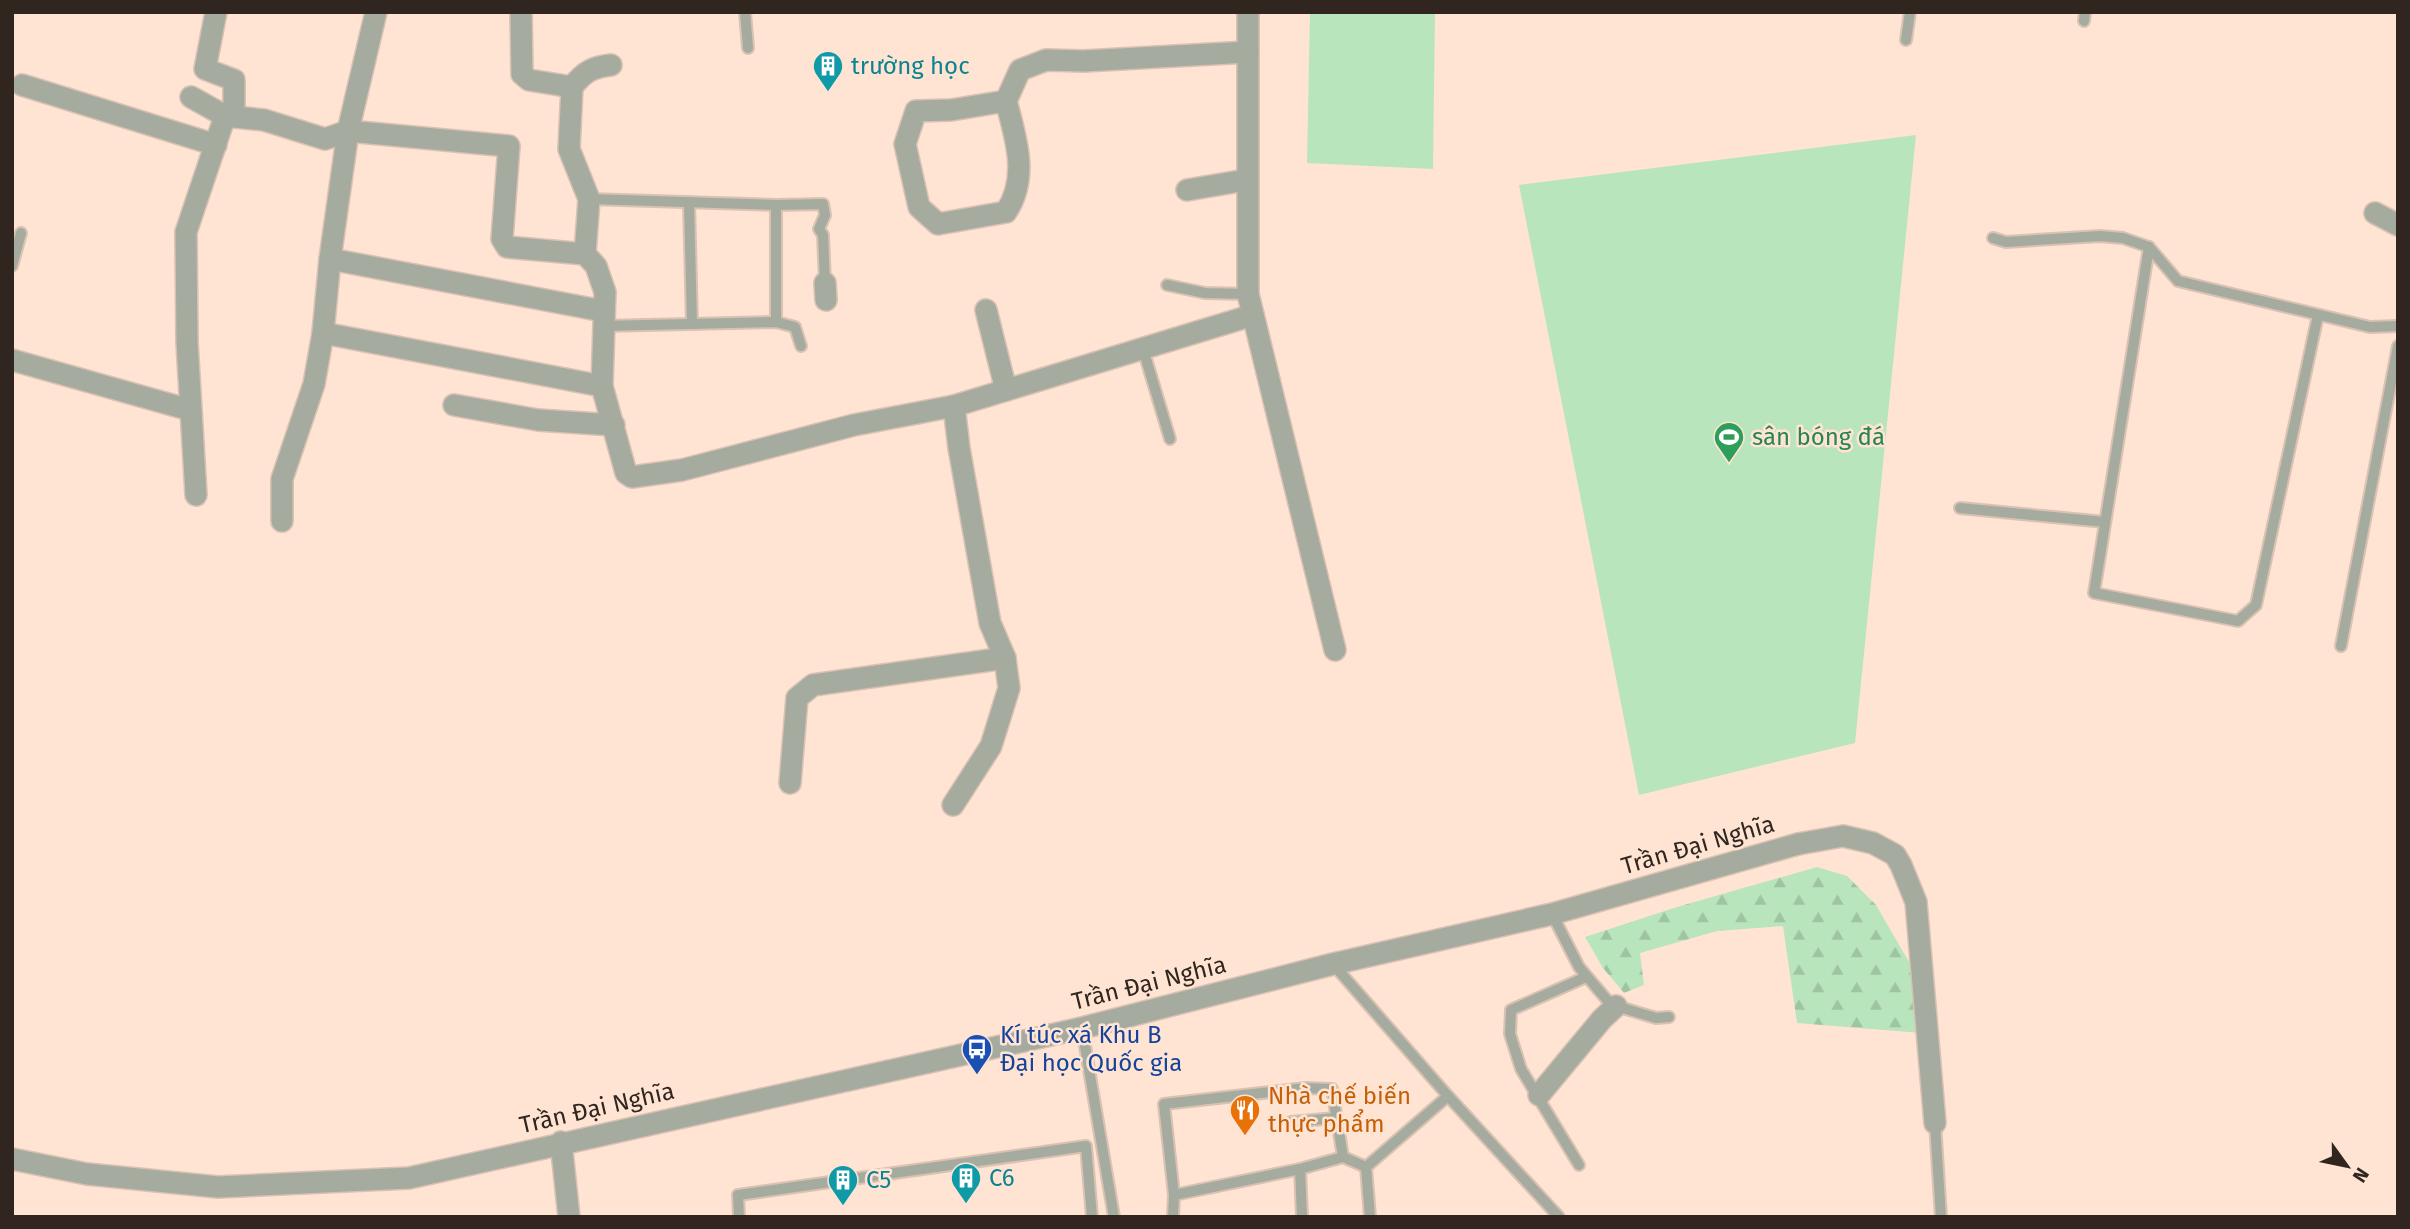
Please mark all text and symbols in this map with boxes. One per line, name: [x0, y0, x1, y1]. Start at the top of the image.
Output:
building icon: trường học: [811, 49, 845, 93]
place label: trường học: [851, 52, 970, 80]
sports icon: sân bóng đá: [1712, 420, 1746, 464]
place label: sân bóng đá: [1752, 423, 1885, 451]
street label: Trần Đại Nghĩa: [1618, 810, 1778, 880]
street label: Trần Đại Nghĩa: [1069, 950, 1229, 1016]
place label: Kí túc xá Khu B Đại học Quốc gia: [1000, 1021, 1182, 1077]
bus stop icon: Kí túc xá Khu B Đại học Quốc gia: [960, 1032, 994, 1076]
street label: Trần Đại Nghĩa: [517, 1077, 677, 1139]
place label: Nhà chế biến thực phẩm: [1268, 1082, 1411, 1138]
restaurant icon: Nhà chế biến thực phẩm: [1228, 1093, 1262, 1137]
north arrow: [2312, 1131, 2382, 1201]
building icon: C6: [949, 1161, 983, 1205]
building icon: C5: [826, 1163, 860, 1207]
text: N: [2348, 1163, 2374, 1187]
place label: C6: [989, 1164, 1015, 1192]
place label: C5: [866, 1166, 891, 1194]

